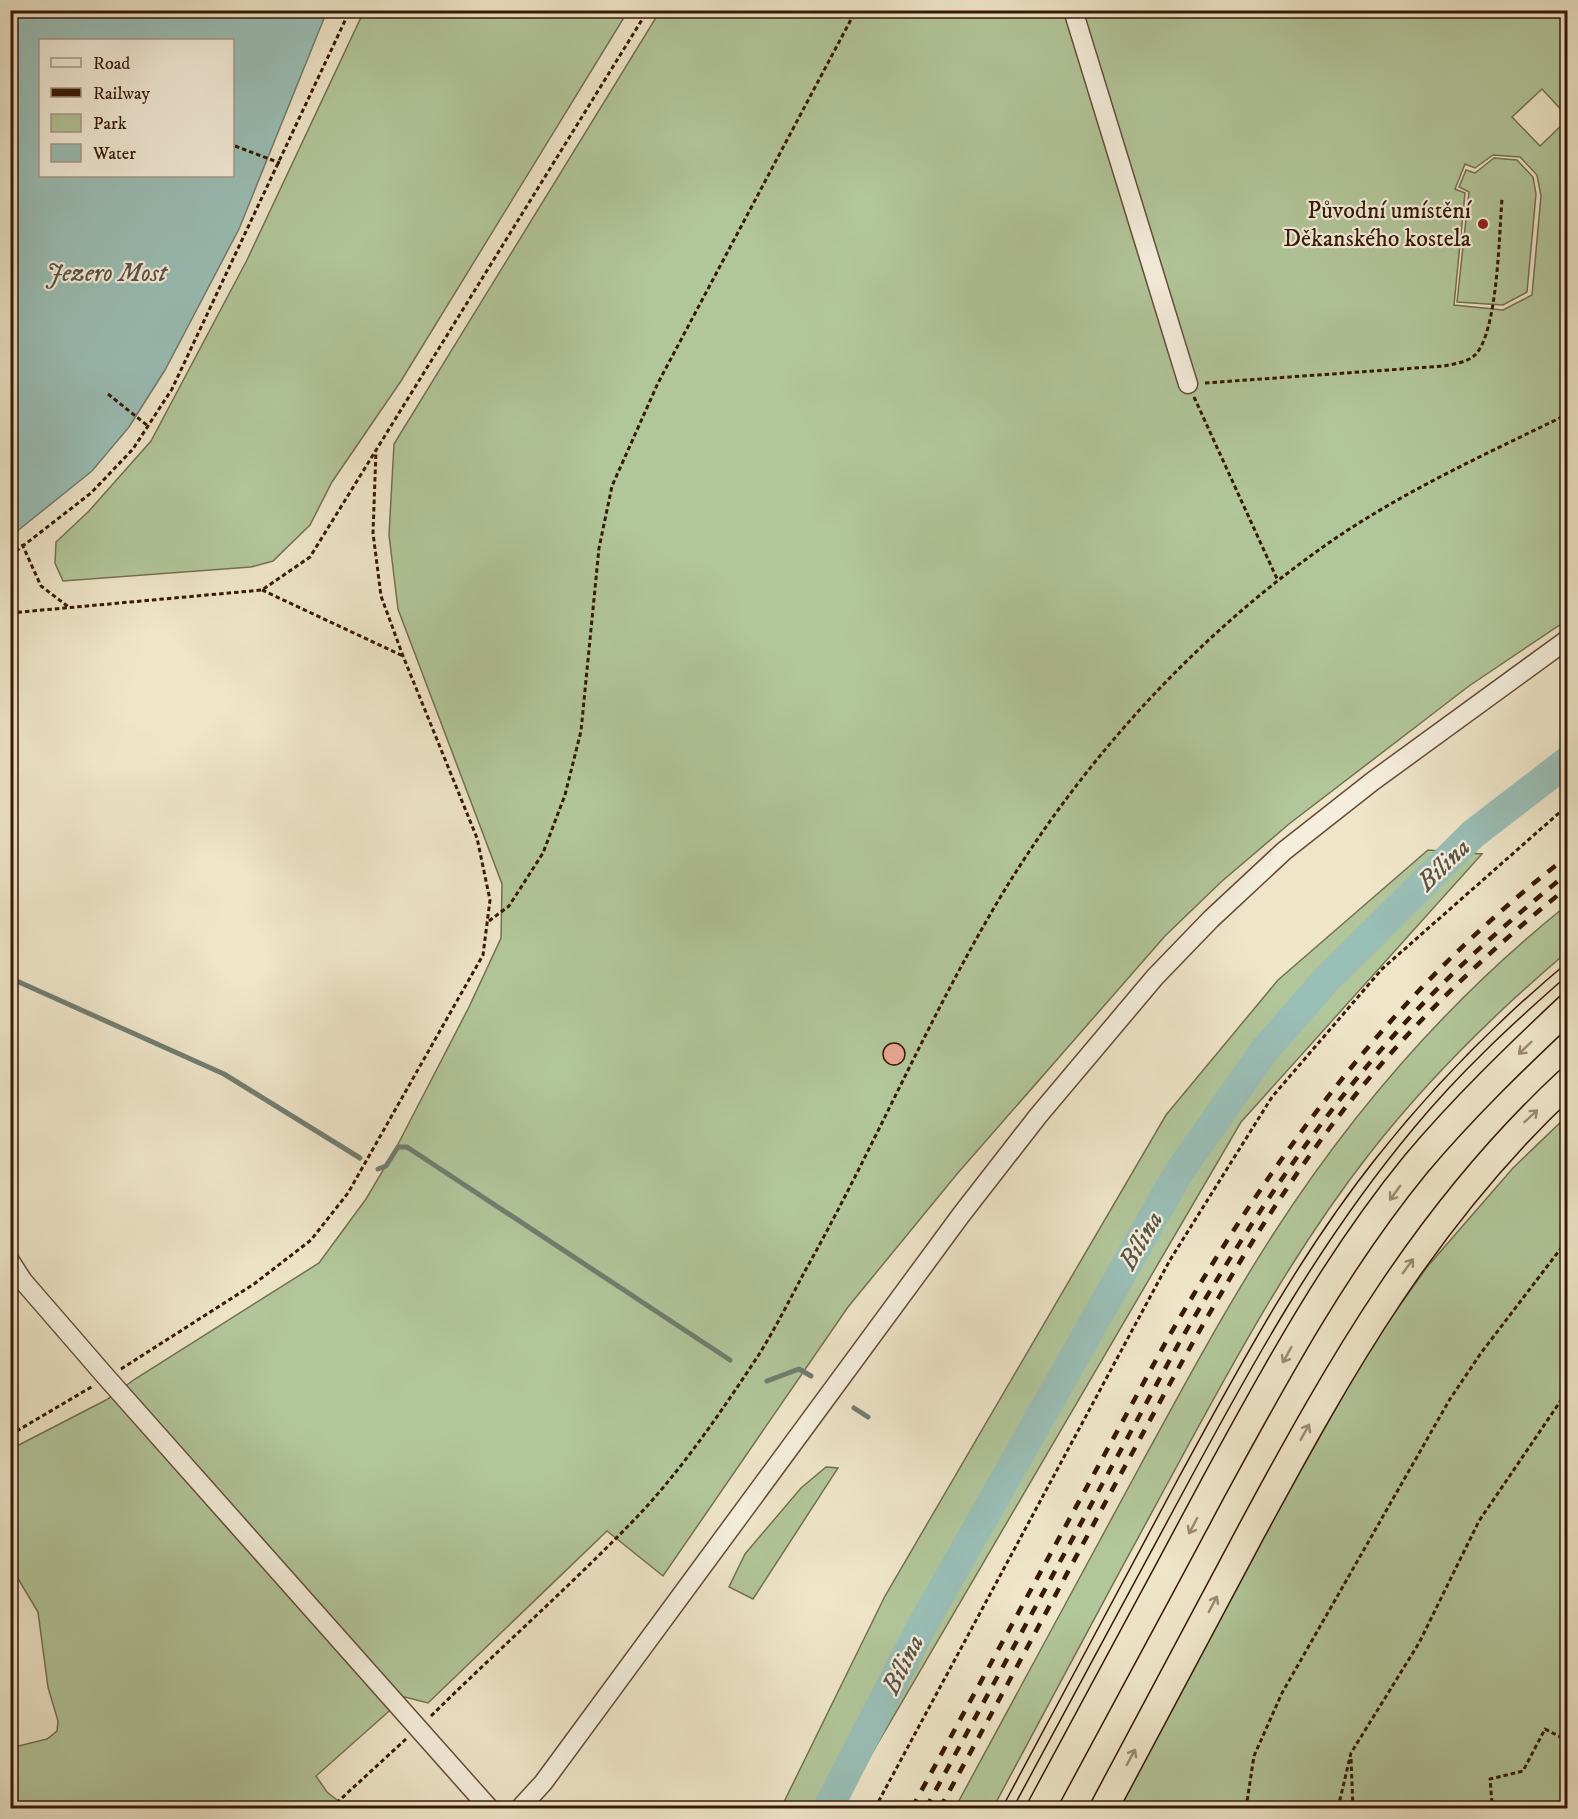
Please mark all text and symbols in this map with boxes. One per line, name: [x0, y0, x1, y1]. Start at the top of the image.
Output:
legend: [39, 39, 234, 177]
text: Road: [93, 53, 130, 75]
text: Railway: [93, 83, 151, 105]
text: Park: [93, 113, 127, 135]
text: Water: [92, 143, 136, 165]
place label: Původní umístění Děkanského kostela: [1283, 196, 1473, 254]
marker: Původní umístění Děkanského kostela: [1476, 217, 1490, 231]
water label: Jezero Most: [45, 257, 169, 290]
water label: Bílina: [1410, 832, 1478, 899]
one-way arrow: [1518, 1041, 1533, 1055]
one-way arrow: [1524, 1109, 1539, 1123]
one-way arrow: [1389, 1184, 1401, 1200]
water label: Bílina: [1111, 1206, 1171, 1277]
one-way arrow: [1401, 1259, 1414, 1275]
one-way arrow: [1281, 1346, 1293, 1363]
one-way arrow: [1299, 1424, 1311, 1441]
one-way arrow: [1187, 1516, 1198, 1534]
one-way arrow: [1208, 1595, 1219, 1613]
water label: Bílina: [874, 1630, 932, 1701]
one-way arrow: [1126, 1748, 1137, 1766]

